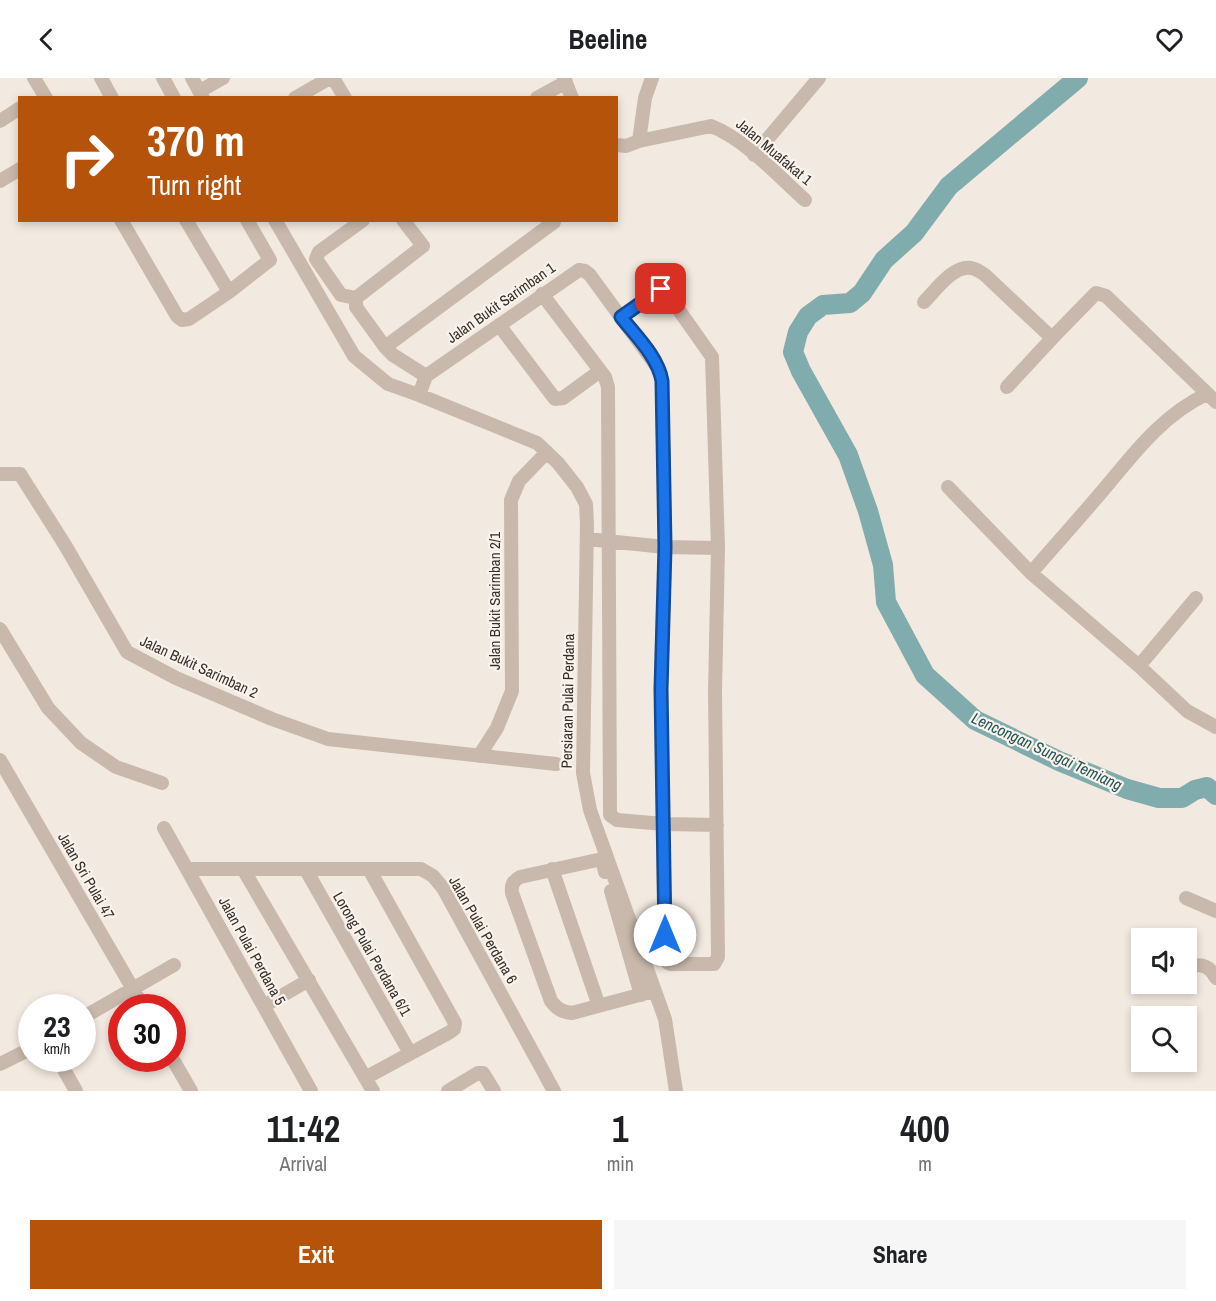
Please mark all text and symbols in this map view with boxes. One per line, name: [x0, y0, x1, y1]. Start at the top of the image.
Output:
text: Beeline: [569, 21, 647, 57]
icon: back: [30, 23, 63, 56]
icon: heart: [1153, 23, 1186, 56]
text: 370 m: [147, 113, 245, 169]
street label: Jalan Muafakat 1: [732, 113, 817, 190]
icon: right: [48, 120, 126, 198]
text: Turn right: [147, 167, 241, 203]
street label: Jalan Bukit Sarimban 1: [442, 257, 559, 348]
pin: [635, 263, 686, 314]
icon: arrive: [644, 272, 677, 305]
street label: Jalan Bukit Sarimban 2/1: [484, 532, 505, 670]
street label: Jalan Bukit Sarimban 2: [137, 630, 262, 703]
street label: Persiaran Pulai Perdana: [556, 633, 579, 769]
water label: Lencongan Sungai Temiang: [968, 706, 1126, 796]
street label: Jalan Sri Pulai 47: [53, 828, 120, 923]
street label: Jalan Pulai Perdana 6: [444, 872, 523, 988]
street label: Lorong Pulai Perdana 6/1: [328, 888, 417, 1020]
street label: Jalan Pulai Perdana 5: [214, 893, 291, 1009]
position arrow: [633, 903, 697, 967]
map controls: [1131, 928, 1197, 1072]
button: sound: [1131, 928, 1197, 994]
speed limit sign: 30: [108, 994, 186, 1072]
text: 23: [43, 1006, 71, 1046]
button: search: [1131, 1006, 1197, 1072]
text: km/h: [44, 1038, 70, 1059]
text: 11:42: [266, 1105, 340, 1153]
text: 1: [612, 1105, 629, 1153]
text: 400: [900, 1105, 950, 1153]
text: Arrival: [280, 1150, 327, 1177]
text: min: [607, 1150, 634, 1177]
text: m: [918, 1150, 932, 1177]
button: Exit: [30, 1220, 602, 1289]
button: Share: [614, 1220, 1186, 1289]

